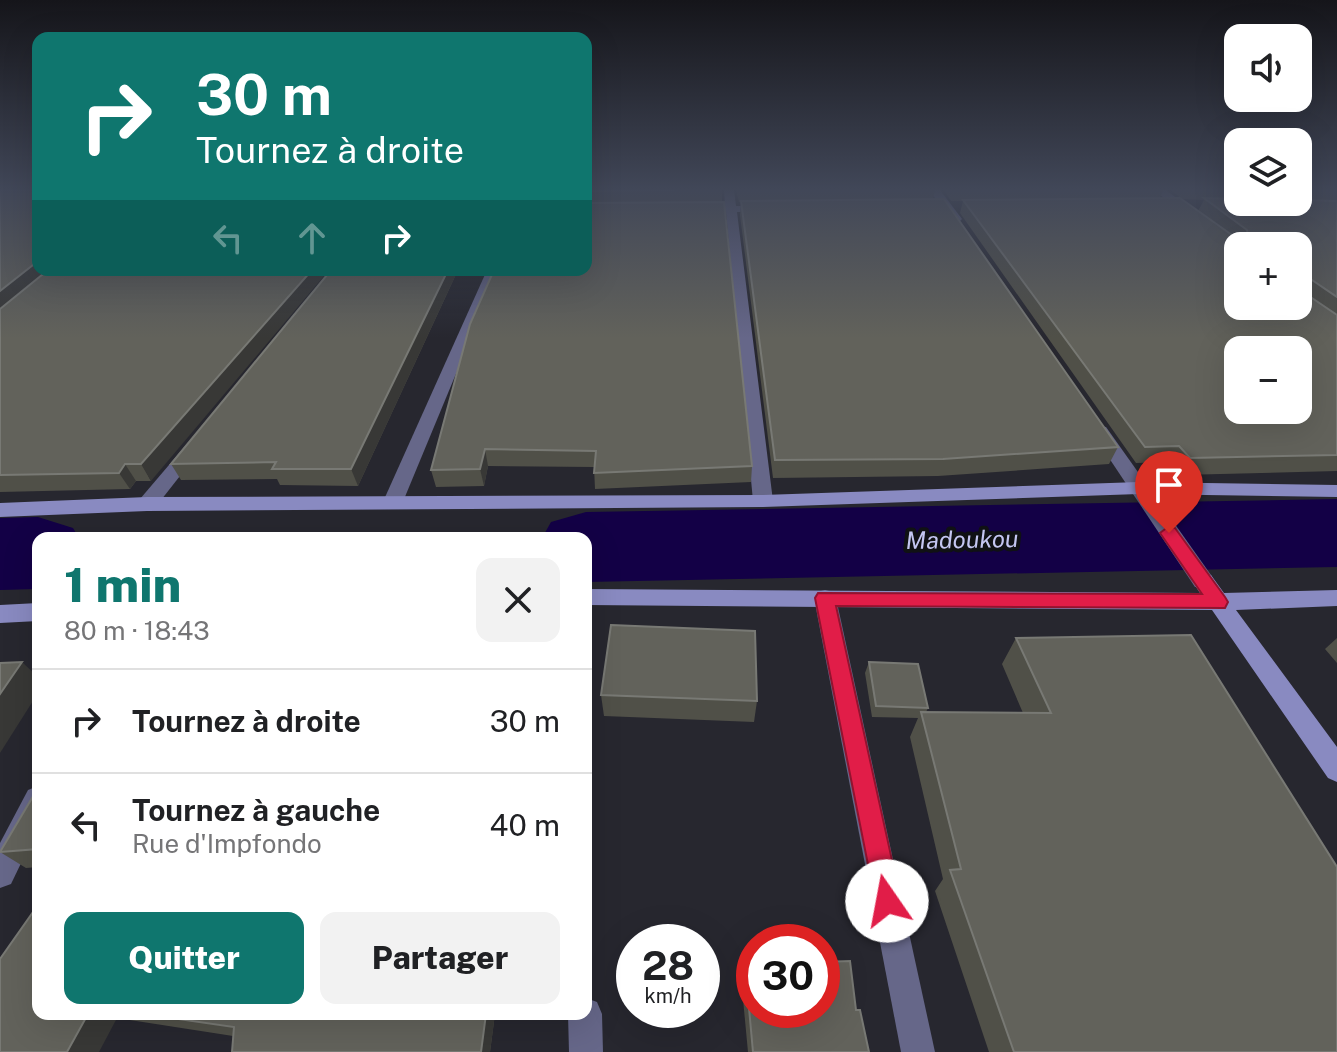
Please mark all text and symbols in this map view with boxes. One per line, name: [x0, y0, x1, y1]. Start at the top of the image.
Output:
map controls: [1224, 24, 1312, 424]
button: sound: [1224, 24, 1312, 112]
text: 30 m: [196, 62, 332, 128]
icon: right: [64, 64, 168, 168]
button: layers: [1224, 128, 1312, 216]
text: Tournez à droite: [196, 129, 464, 171]
icon: left: [206, 216, 250, 260]
icon: ahead: [290, 216, 334, 260]
icon: right: [374, 216, 418, 260]
button: +: [1224, 232, 1312, 320]
button: −: [1224, 336, 1312, 424]
pin: [1135, 451, 1203, 533]
icon: arrive: [1147, 463, 1191, 507]
water label: Madoukou: [905, 524, 1019, 554]
text: 1 min: [64, 556, 181, 613]
button: close: [476, 558, 560, 642]
text: 80 m · 18:43: [64, 615, 210, 646]
icon: right: [64, 699, 108, 743]
text: Tournez à droite: [132, 703, 361, 739]
text: 30 m: [490, 703, 560, 739]
text: Tournez à gauche: [132, 792, 380, 828]
icon: left: [64, 803, 108, 847]
text: 40 m: [490, 807, 560, 843]
text: Rue d'Impfondo: [132, 828, 322, 859]
position arrow: [845, 859, 929, 943]
button: Quitter: [64, 912, 304, 1004]
button: Partager: [320, 912, 560, 1004]
speed limit sign: 30: [736, 924, 840, 1028]
text: 28: [642, 942, 694, 989]
text: km/h: [644, 984, 692, 1008]

